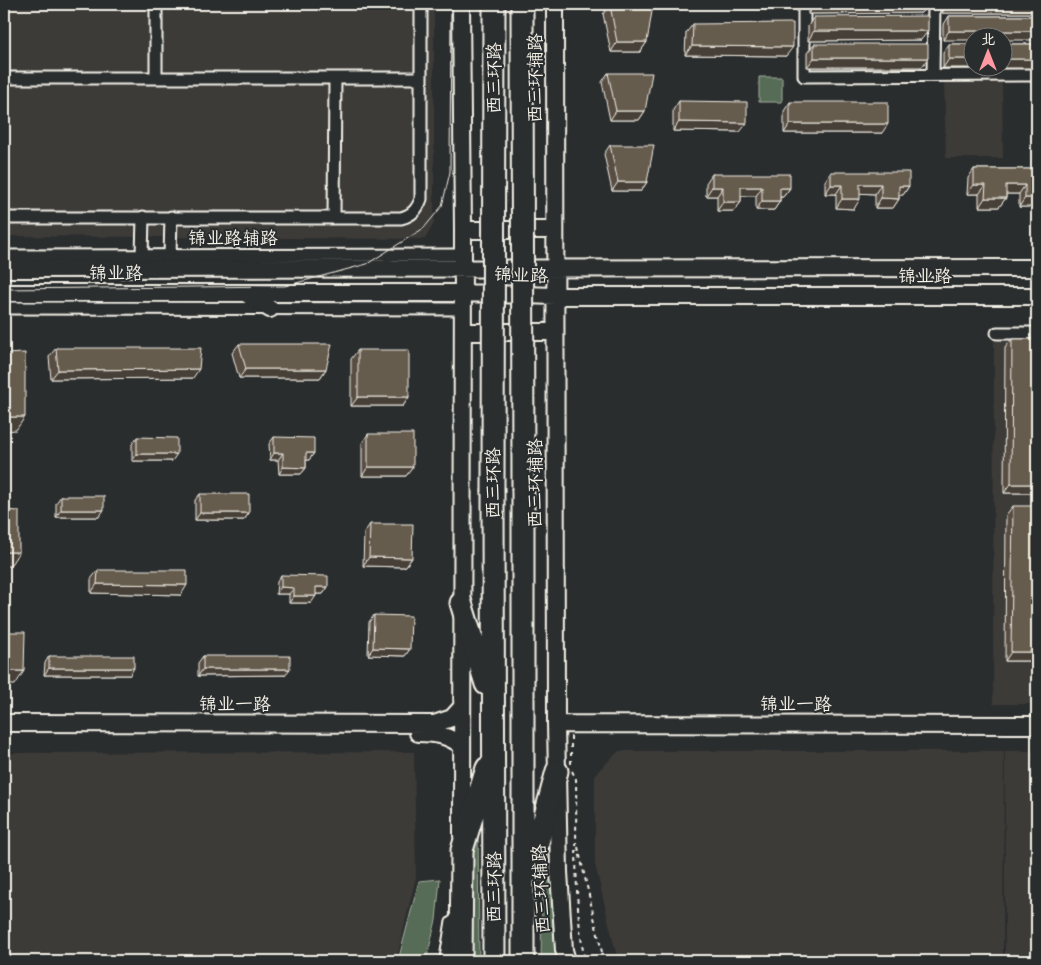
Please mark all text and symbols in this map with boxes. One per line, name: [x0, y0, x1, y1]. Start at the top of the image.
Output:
north arrow: [964, 28, 1014, 78]
text: 北: [981, 28, 995, 49]
street label: 西三环辅路: [520, 33, 547, 123]
street label: 西三环路: [479, 42, 506, 114]
street label: 锦业路辅路: [188, 223, 278, 250]
street label: 锦业路: [89, 258, 143, 285]
street label: 锦业路: [494, 259, 549, 288]
street label: 锦业路: [898, 261, 952, 288]
street label: 西三环辅路: [520, 438, 547, 528]
street label: 西三环路: [478, 447, 505, 519]
street label: 锦业一路: [199, 689, 271, 716]
street label: 锦业一路: [760, 689, 832, 716]
street label: 西三环辅路: [524, 843, 555, 935]
street label: 西三环路: [479, 851, 506, 923]

